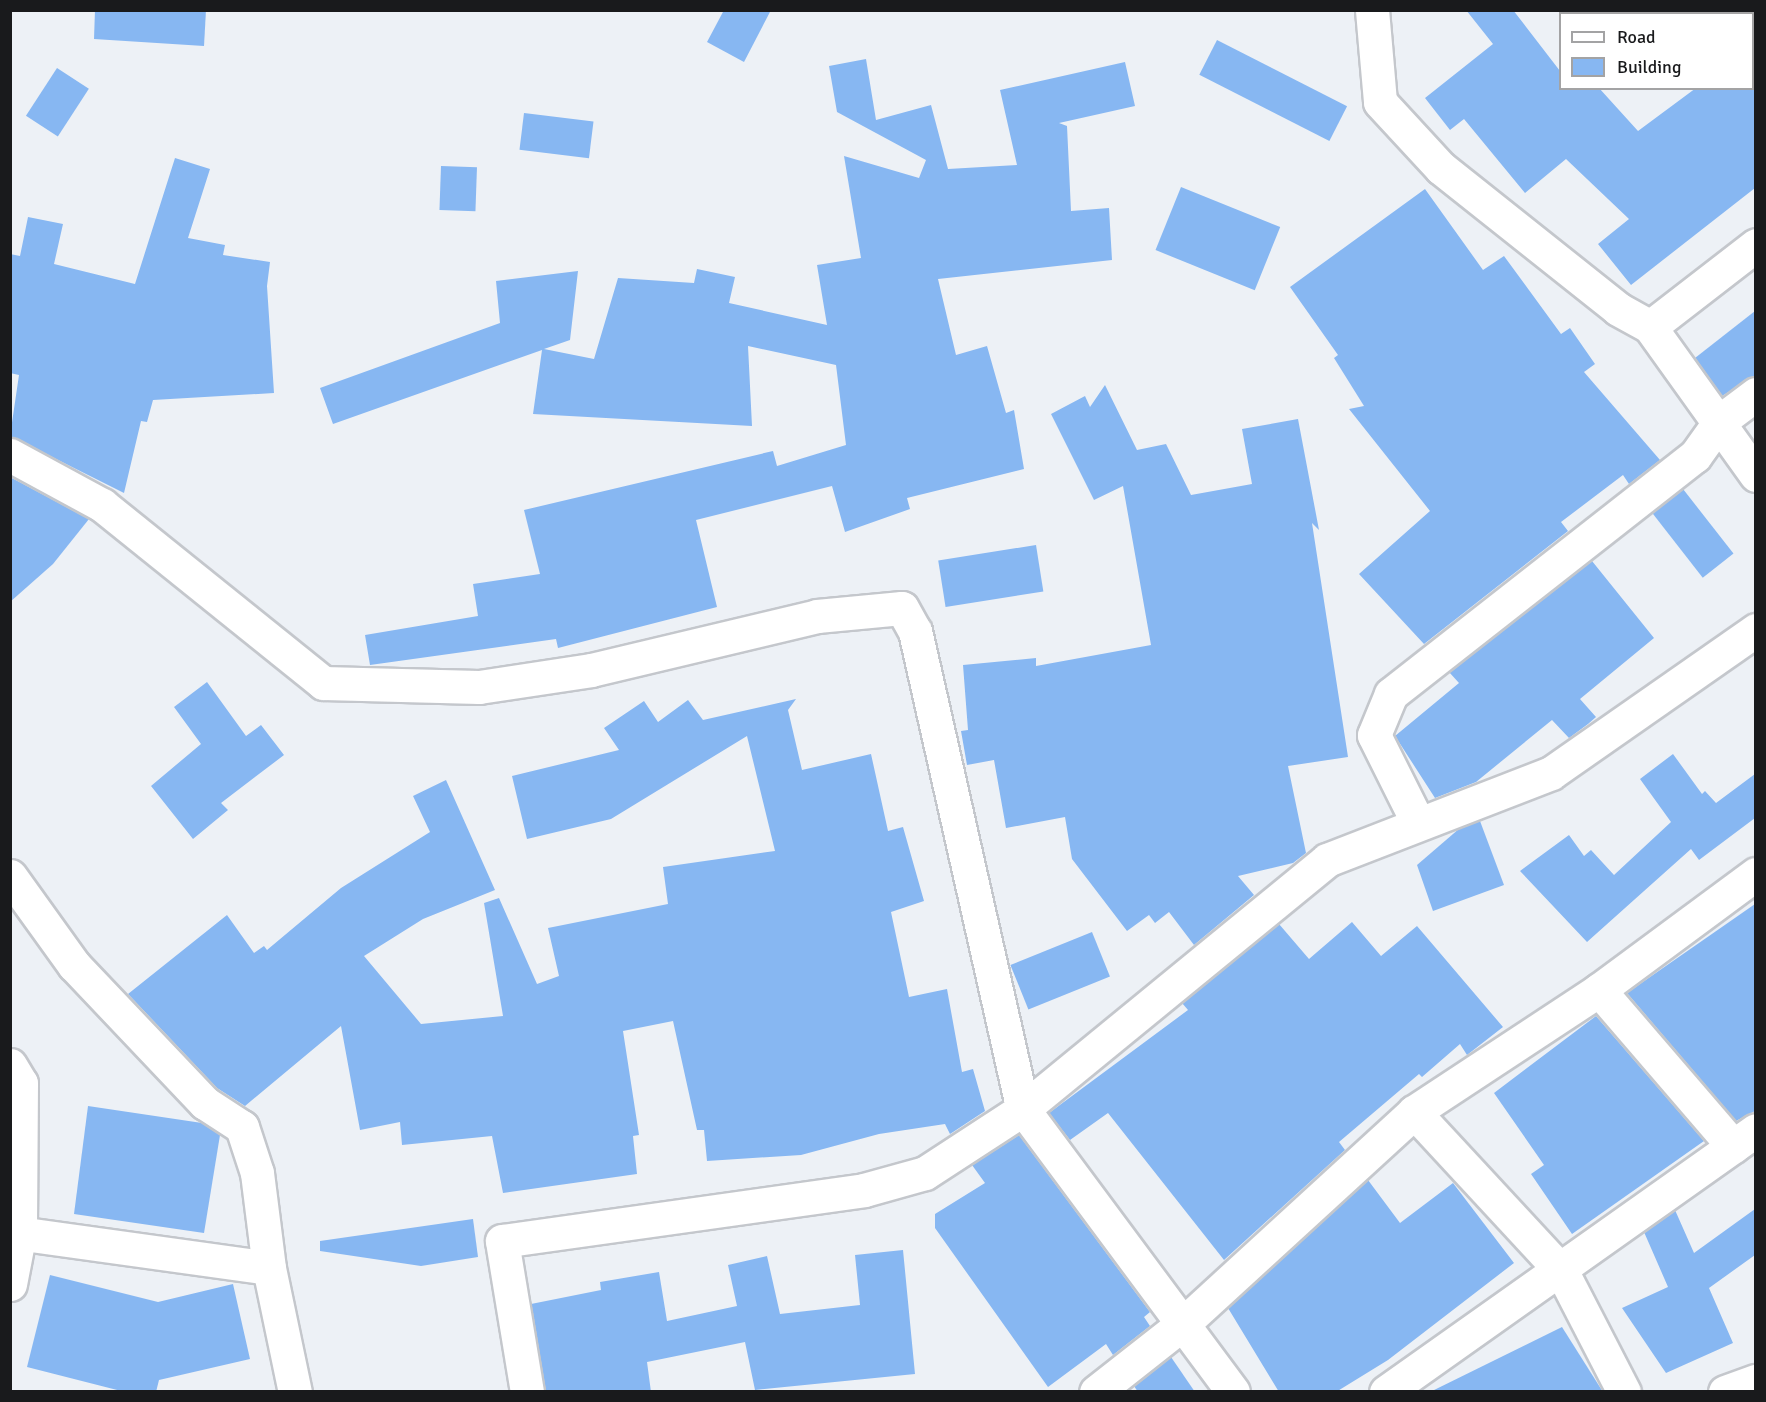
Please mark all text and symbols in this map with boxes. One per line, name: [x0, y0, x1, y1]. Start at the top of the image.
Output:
legend: [1559, 12, 1754, 90]
text: Road: [1617, 26, 1656, 48]
text: Building: [1617, 56, 1681, 78]

